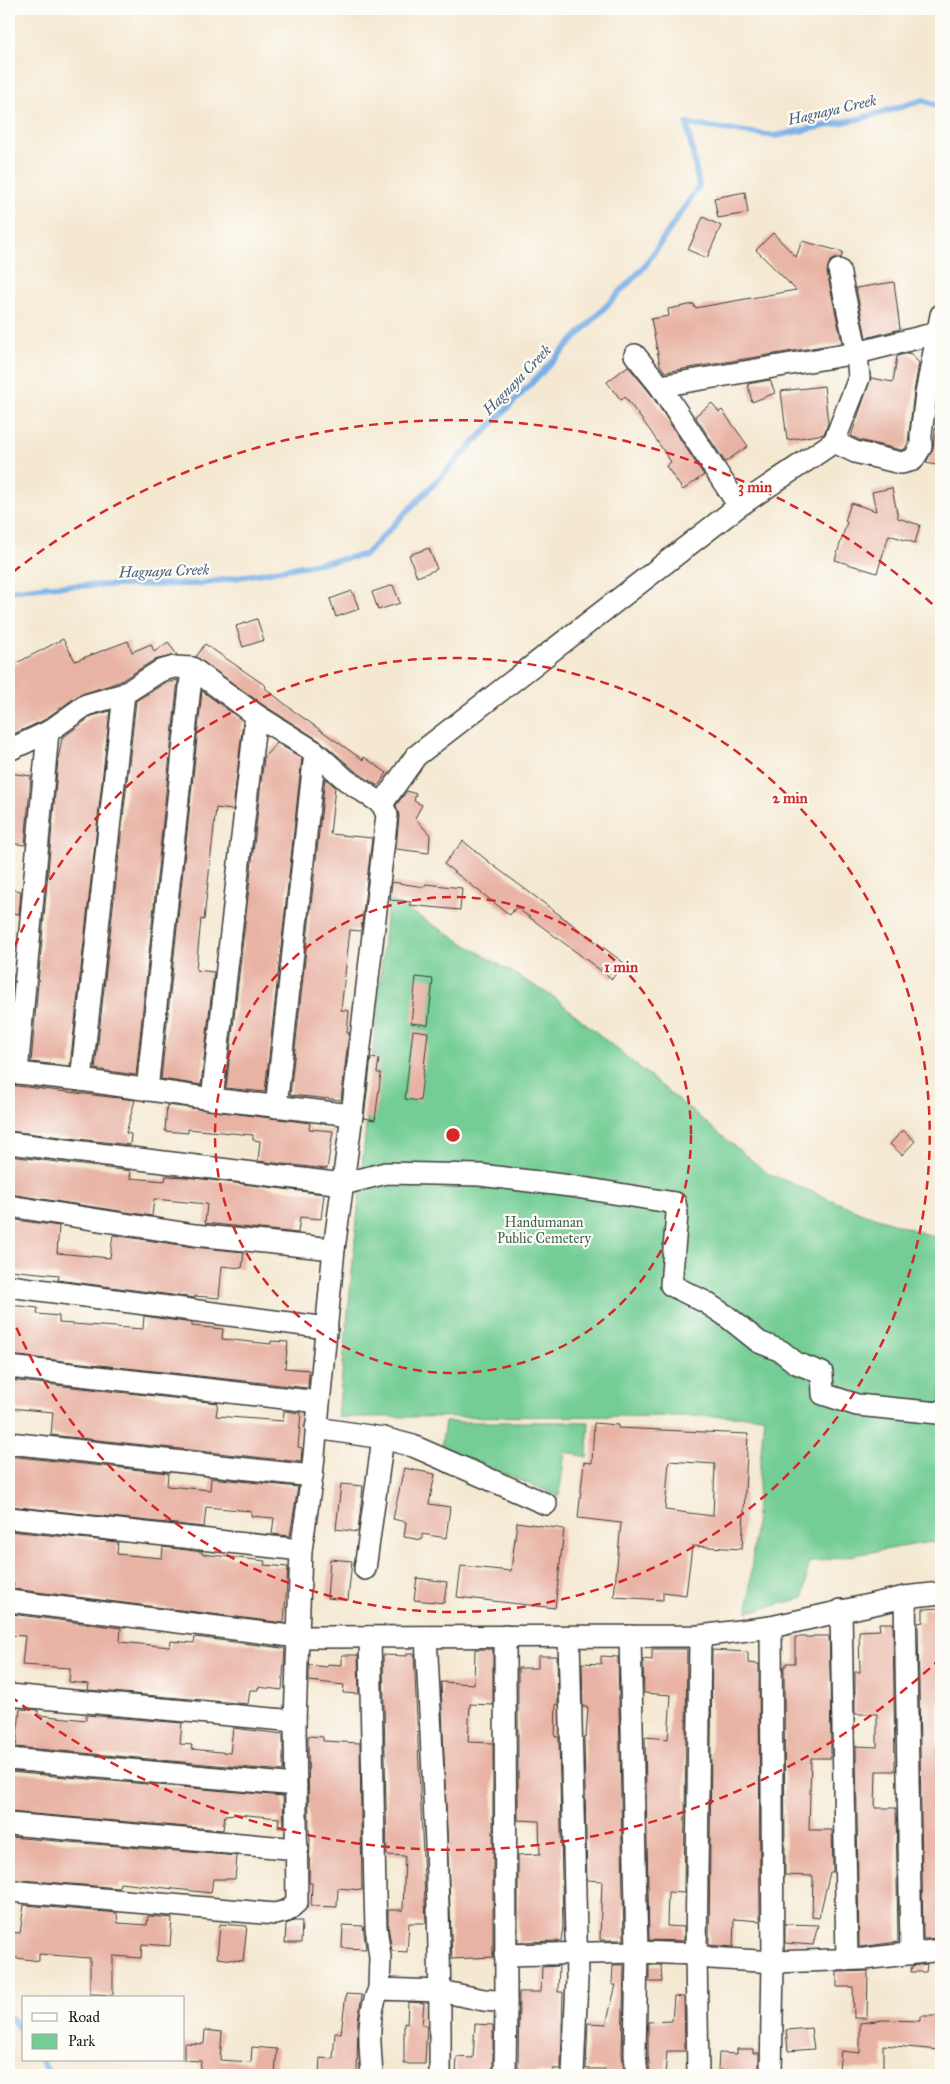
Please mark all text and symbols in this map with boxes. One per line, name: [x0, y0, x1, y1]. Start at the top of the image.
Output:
water label: Hagnaya Creek: [785, 91, 879, 129]
water label: Hagnaya Creek: [478, 341, 555, 420]
text: 3 min: [738, 478, 773, 497]
water label: Hagnaya Creek: [117, 560, 210, 582]
text: 2 min: [772, 789, 809, 807]
text: 1 min: [604, 958, 639, 976]
centre of rings: [444, 1126, 462, 1144]
park label: Handumanan Public Cemetery: [497, 1214, 592, 1247]
legend: [22, 1996, 185, 2062]
text: Road: [68, 2008, 100, 2026]
text: Park: [68, 2032, 95, 2050]

